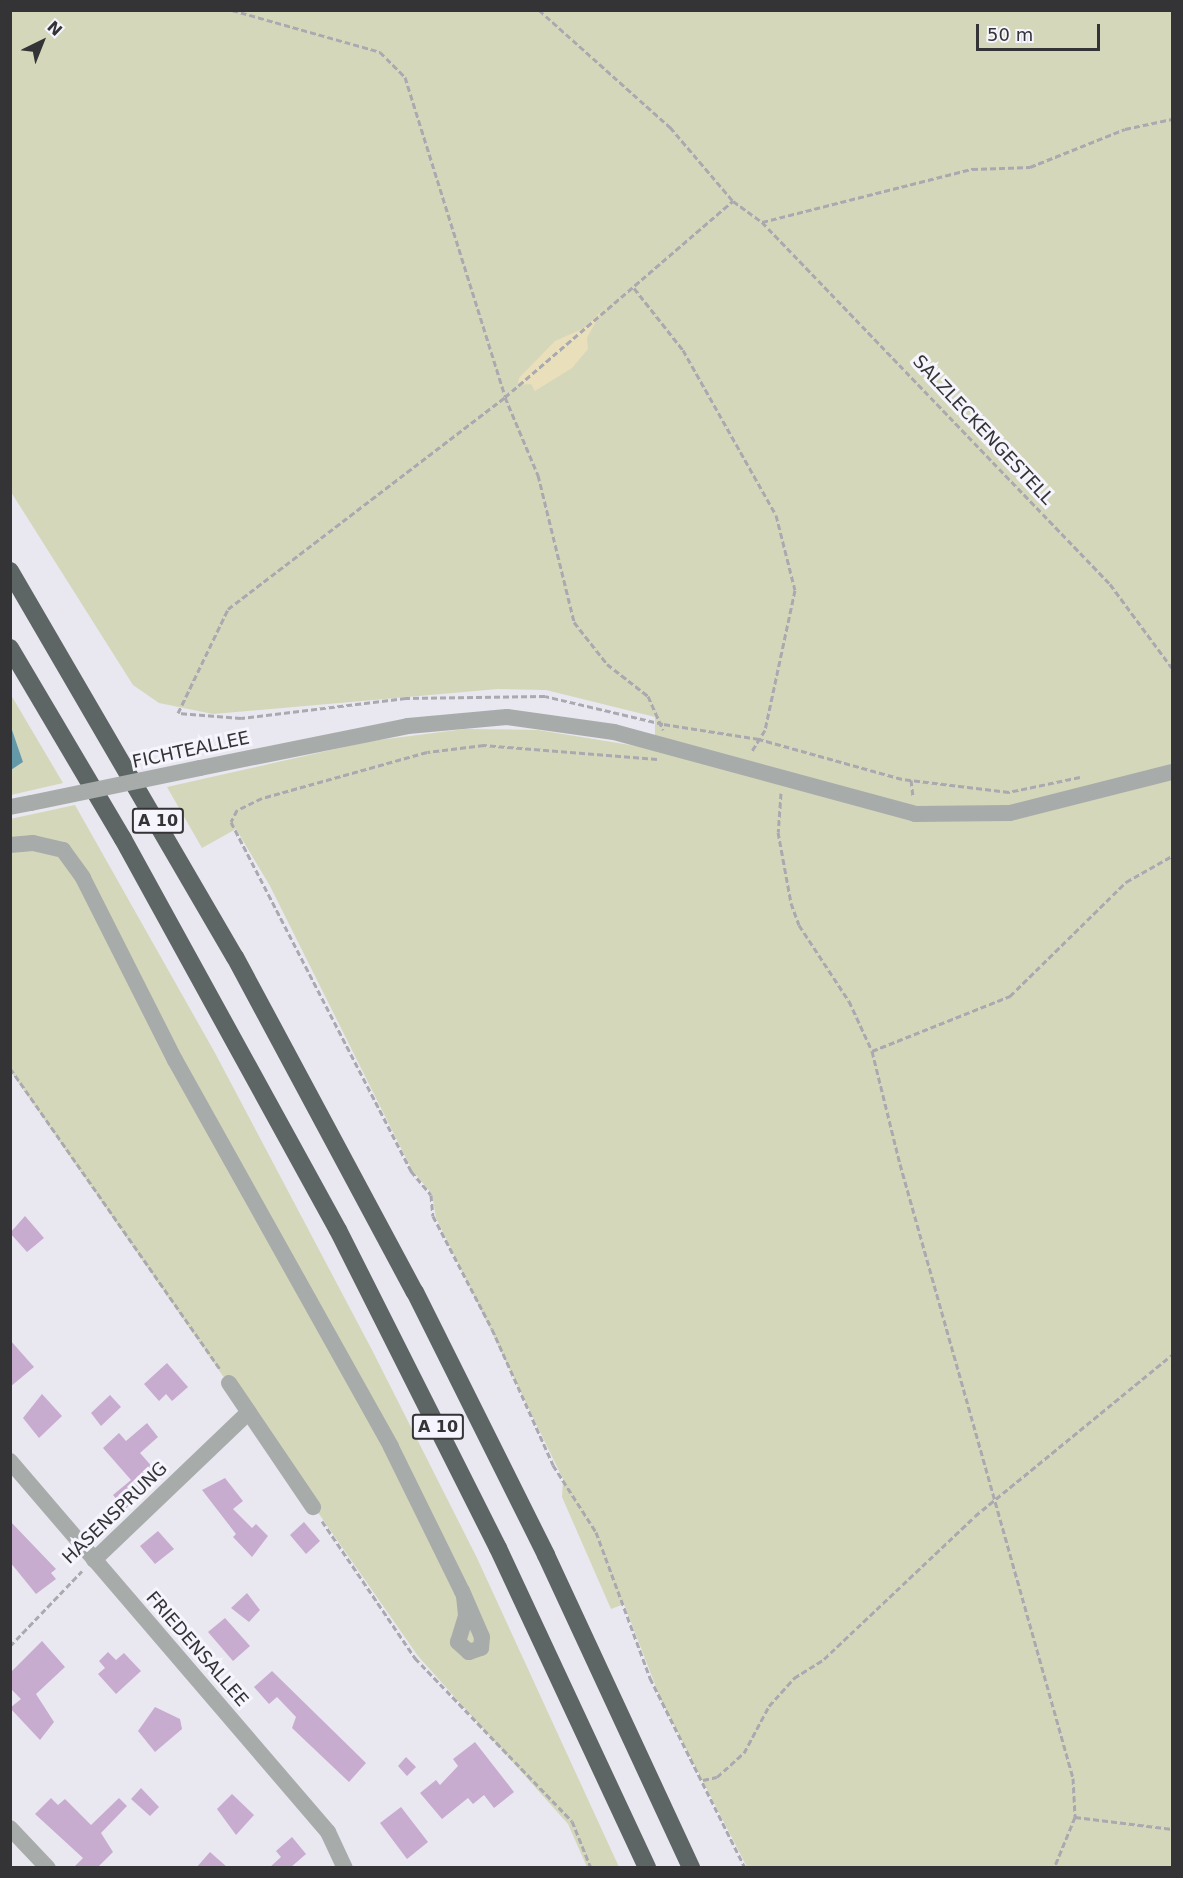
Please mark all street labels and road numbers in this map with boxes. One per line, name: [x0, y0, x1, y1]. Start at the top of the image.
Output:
street label: SALZLECKENGESTELL: [908, 351, 1058, 509]
street label: FICHTEALLEE: [130, 727, 252, 773]
road number: A 10: [131, 808, 185, 834]
road number: A 10: [411, 1414, 465, 1440]
street label: HASENSPRUNG: [58, 1457, 172, 1569]
street label: FRIEDENSALLEE: [141, 1587, 253, 1711]

